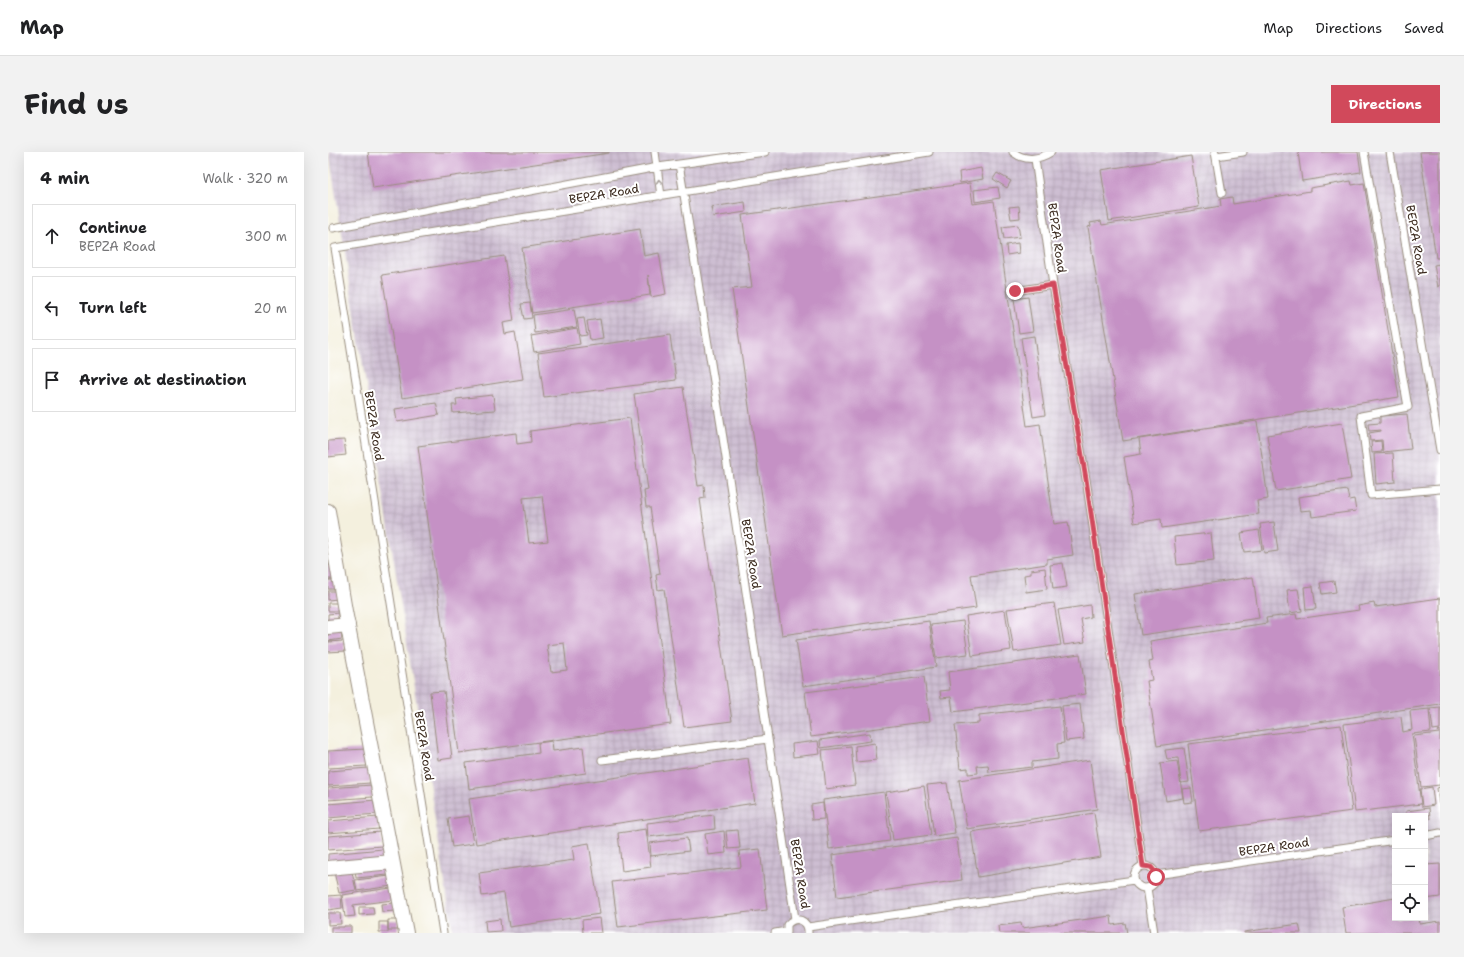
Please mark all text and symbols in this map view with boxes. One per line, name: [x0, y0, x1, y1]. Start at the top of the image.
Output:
text: Map: [20, 15, 64, 40]
text: Map: [1264, 19, 1294, 37]
text: Directions: [1316, 19, 1382, 37]
text: Saved: [1404, 19, 1444, 37]
text: Find us: [24, 85, 129, 123]
button: Directions: [1331, 85, 1440, 123]
text: 4 min: [40, 167, 90, 189]
text: Walk · 320 m: [202, 170, 288, 187]
one-way arrow: [655, 178, 664, 185]
street label: BEPZA Road: [568, 181, 641, 207]
street label: BEPZA Road: [1044, 202, 1070, 275]
street label: BEPZA Road: [1402, 204, 1430, 277]
text: Continue: [79, 218, 147, 238]
icon: ahead: [41, 225, 63, 247]
text: 300 m: [244, 228, 287, 245]
text: BEPZA Road: [79, 238, 156, 255]
route end: [1006, 282, 1024, 300]
icon: left: [41, 297, 63, 319]
text: Turn left: [79, 298, 147, 318]
text: 20 m: [254, 300, 287, 317]
icon: arrive: [41, 369, 63, 391]
text: Arrive at destination: [79, 370, 247, 390]
street label: BEPZA Road: [361, 390, 387, 463]
street label: BEPZA Road: [738, 518, 764, 591]
street label: BEPZA Road: [411, 710, 437, 783]
map controls: [1392, 813, 1428, 921]
button: +: [1392, 813, 1428, 849]
street label: BEPZA Road: [1238, 834, 1311, 860]
street label: BEPZA Road: [787, 838, 813, 911]
button: −: [1392, 849, 1428, 885]
route start: [1147, 868, 1165, 886]
button: locate: [1392, 885, 1428, 921]

